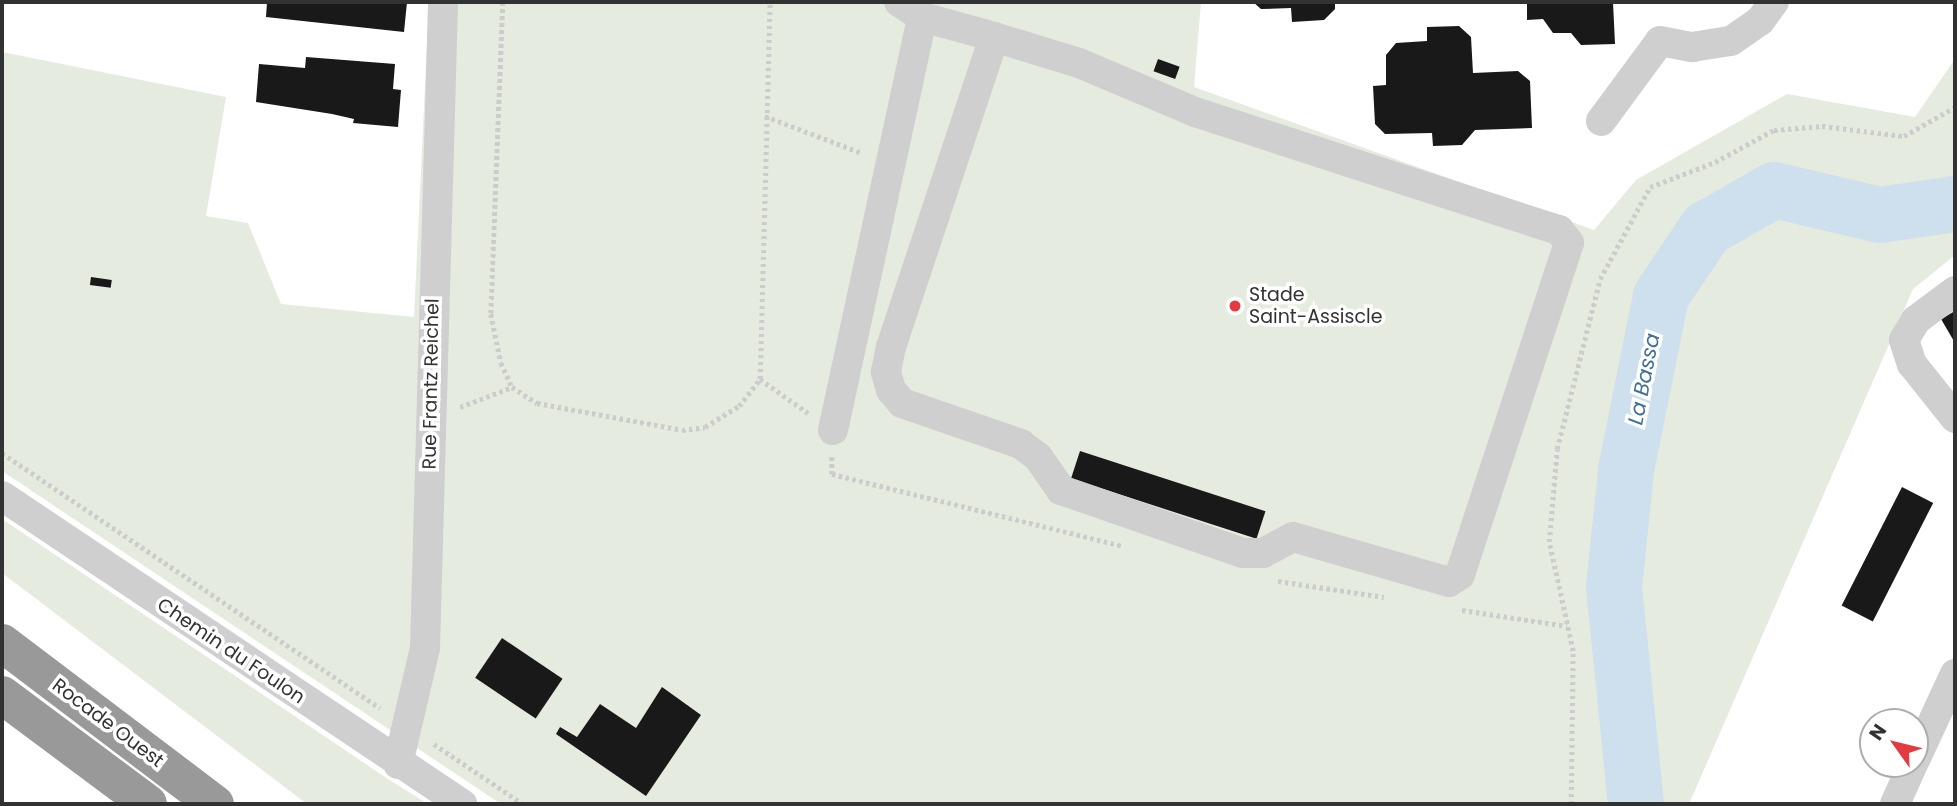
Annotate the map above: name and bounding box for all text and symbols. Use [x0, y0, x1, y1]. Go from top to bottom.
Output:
place label: Stade Saint-Assiscle [1249, 284, 1382, 328]
street label: Rue Frantz Reichel [418, 298, 444, 470]
marker: Stade Saint-Assiscle [1227, 298, 1243, 314]
water label: La Bassa [1623, 331, 1665, 427]
street label: Chemin du Foulon [153, 593, 309, 709]
street label: Rocade Ouest [48, 674, 168, 772]
north arrow [1859, 708, 1929, 778]
text: N [1863, 719, 1893, 746]

